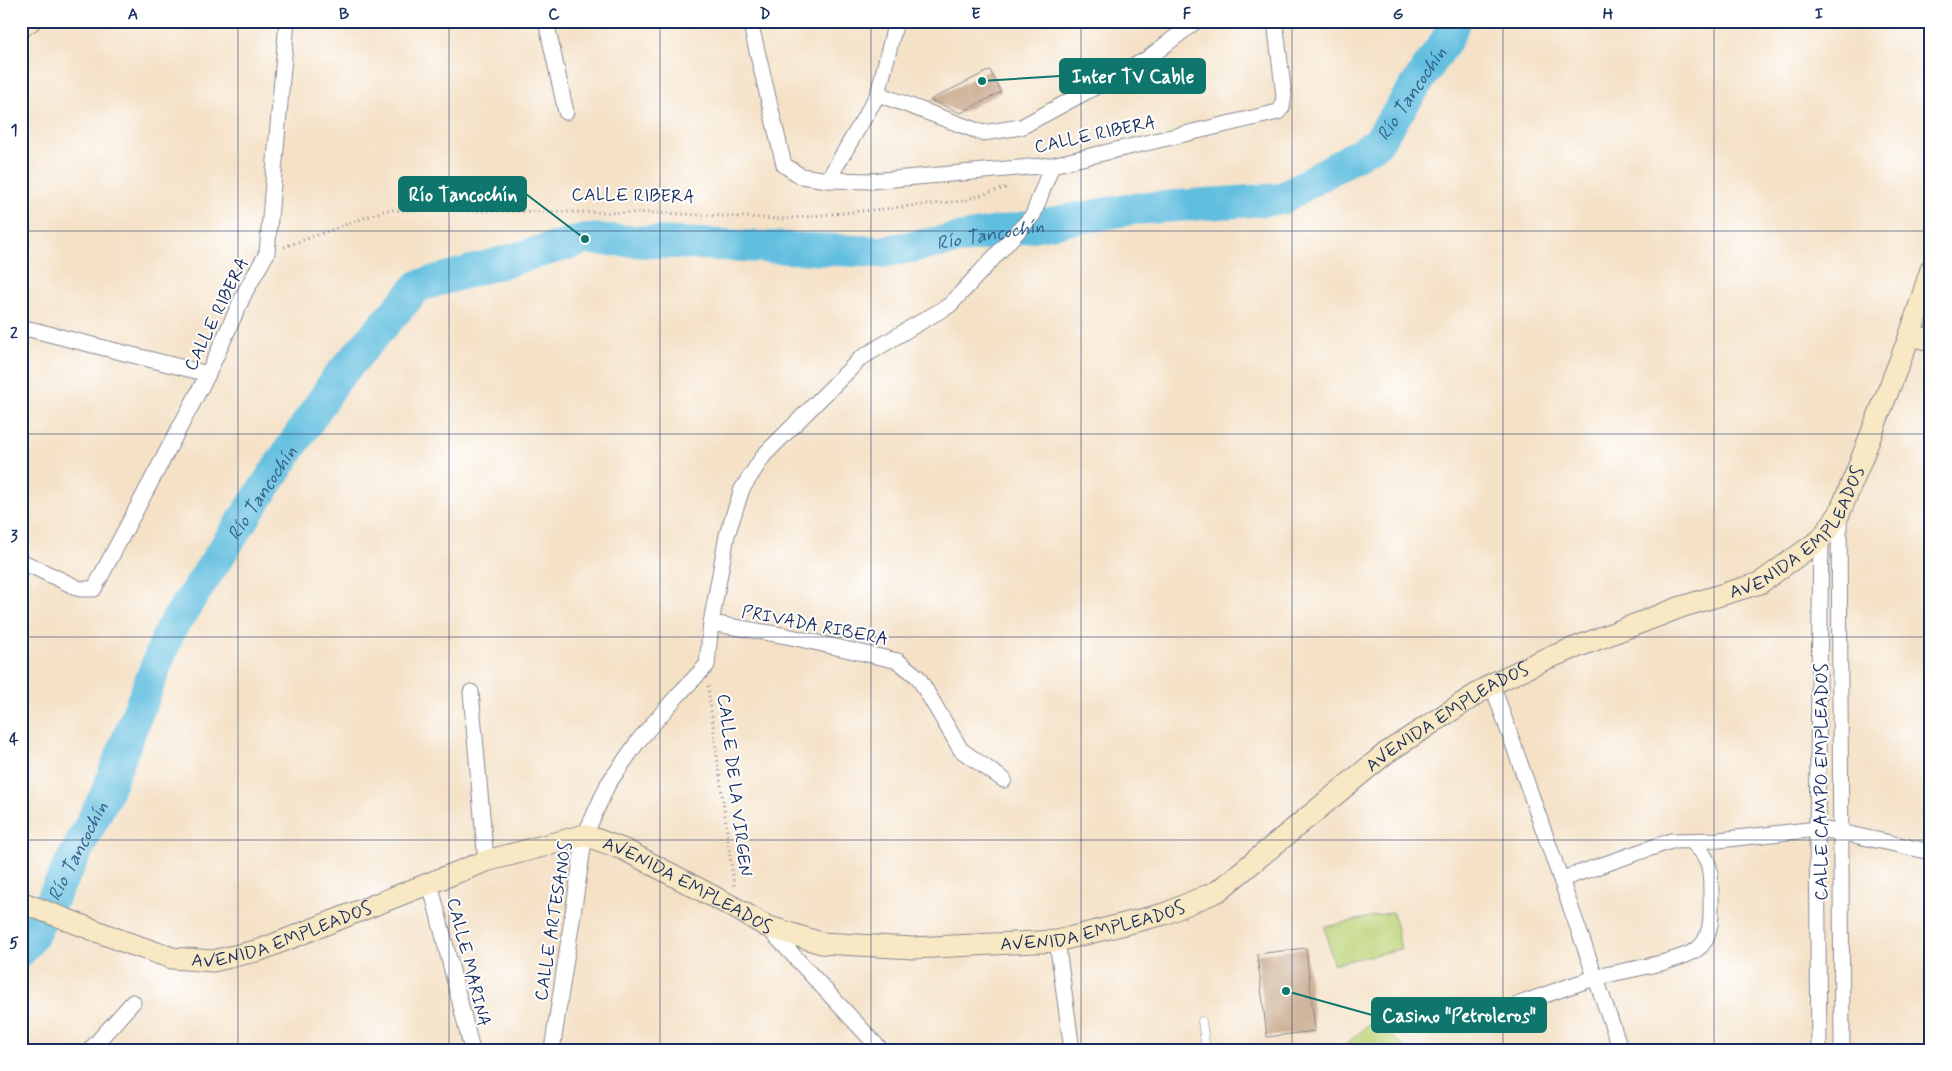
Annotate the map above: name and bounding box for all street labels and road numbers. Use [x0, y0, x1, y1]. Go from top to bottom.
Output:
street label: CALLE RIBERA [1032, 110, 1158, 160]
street label: CALLE RIBERA [571, 183, 695, 209]
street label: CALLE RIBERA [179, 254, 255, 375]
street label: AVENIDA EMPLEADOS [1727, 463, 1871, 605]
street label: PRIVADA RIBERA [739, 600, 890, 652]
street label: AVENIDA EMPLEADOS [1361, 657, 1533, 778]
street label: CALLE CAMPO EMPLEADOS [1810, 663, 1834, 901]
street label: CALLE DE LA VIRGEN [711, 692, 757, 878]
street label: AVENIDA EMPLEADOS [599, 832, 775, 940]
street label: CALLE ARTESANOS [530, 840, 578, 1002]
street label: CALLE MARINA [440, 895, 496, 1029]
street label: AVENIDA EMPLEADOS [1000, 895, 1189, 957]
street label: AVENIDA EMPLEADOS [191, 896, 375, 974]

